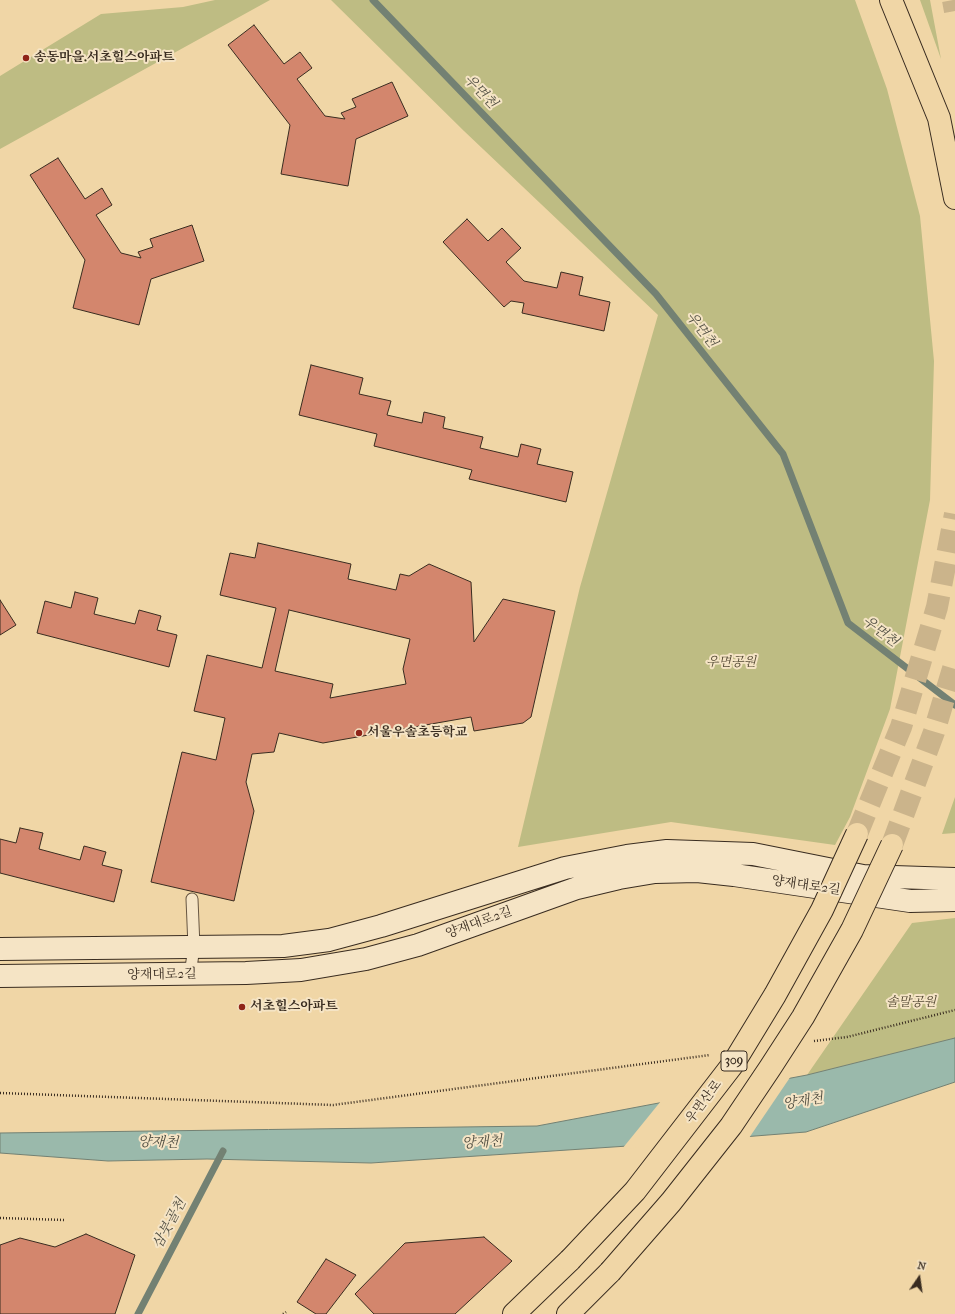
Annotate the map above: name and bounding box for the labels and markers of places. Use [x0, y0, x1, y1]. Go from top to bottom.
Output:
place label: 송동마을.서초힐스아파트 [34, 50, 175, 66]
marker: 송동마을.서초힐스아파트 [21, 53, 31, 63]
place label: 서울우솔초등학교 [367, 725, 467, 741]
marker: 서울우솔초등학교 [354, 728, 364, 738]
place label: 서초힐스아파트 [250, 999, 338, 1015]
marker: 서초힐스아파트 [237, 1002, 247, 1012]

